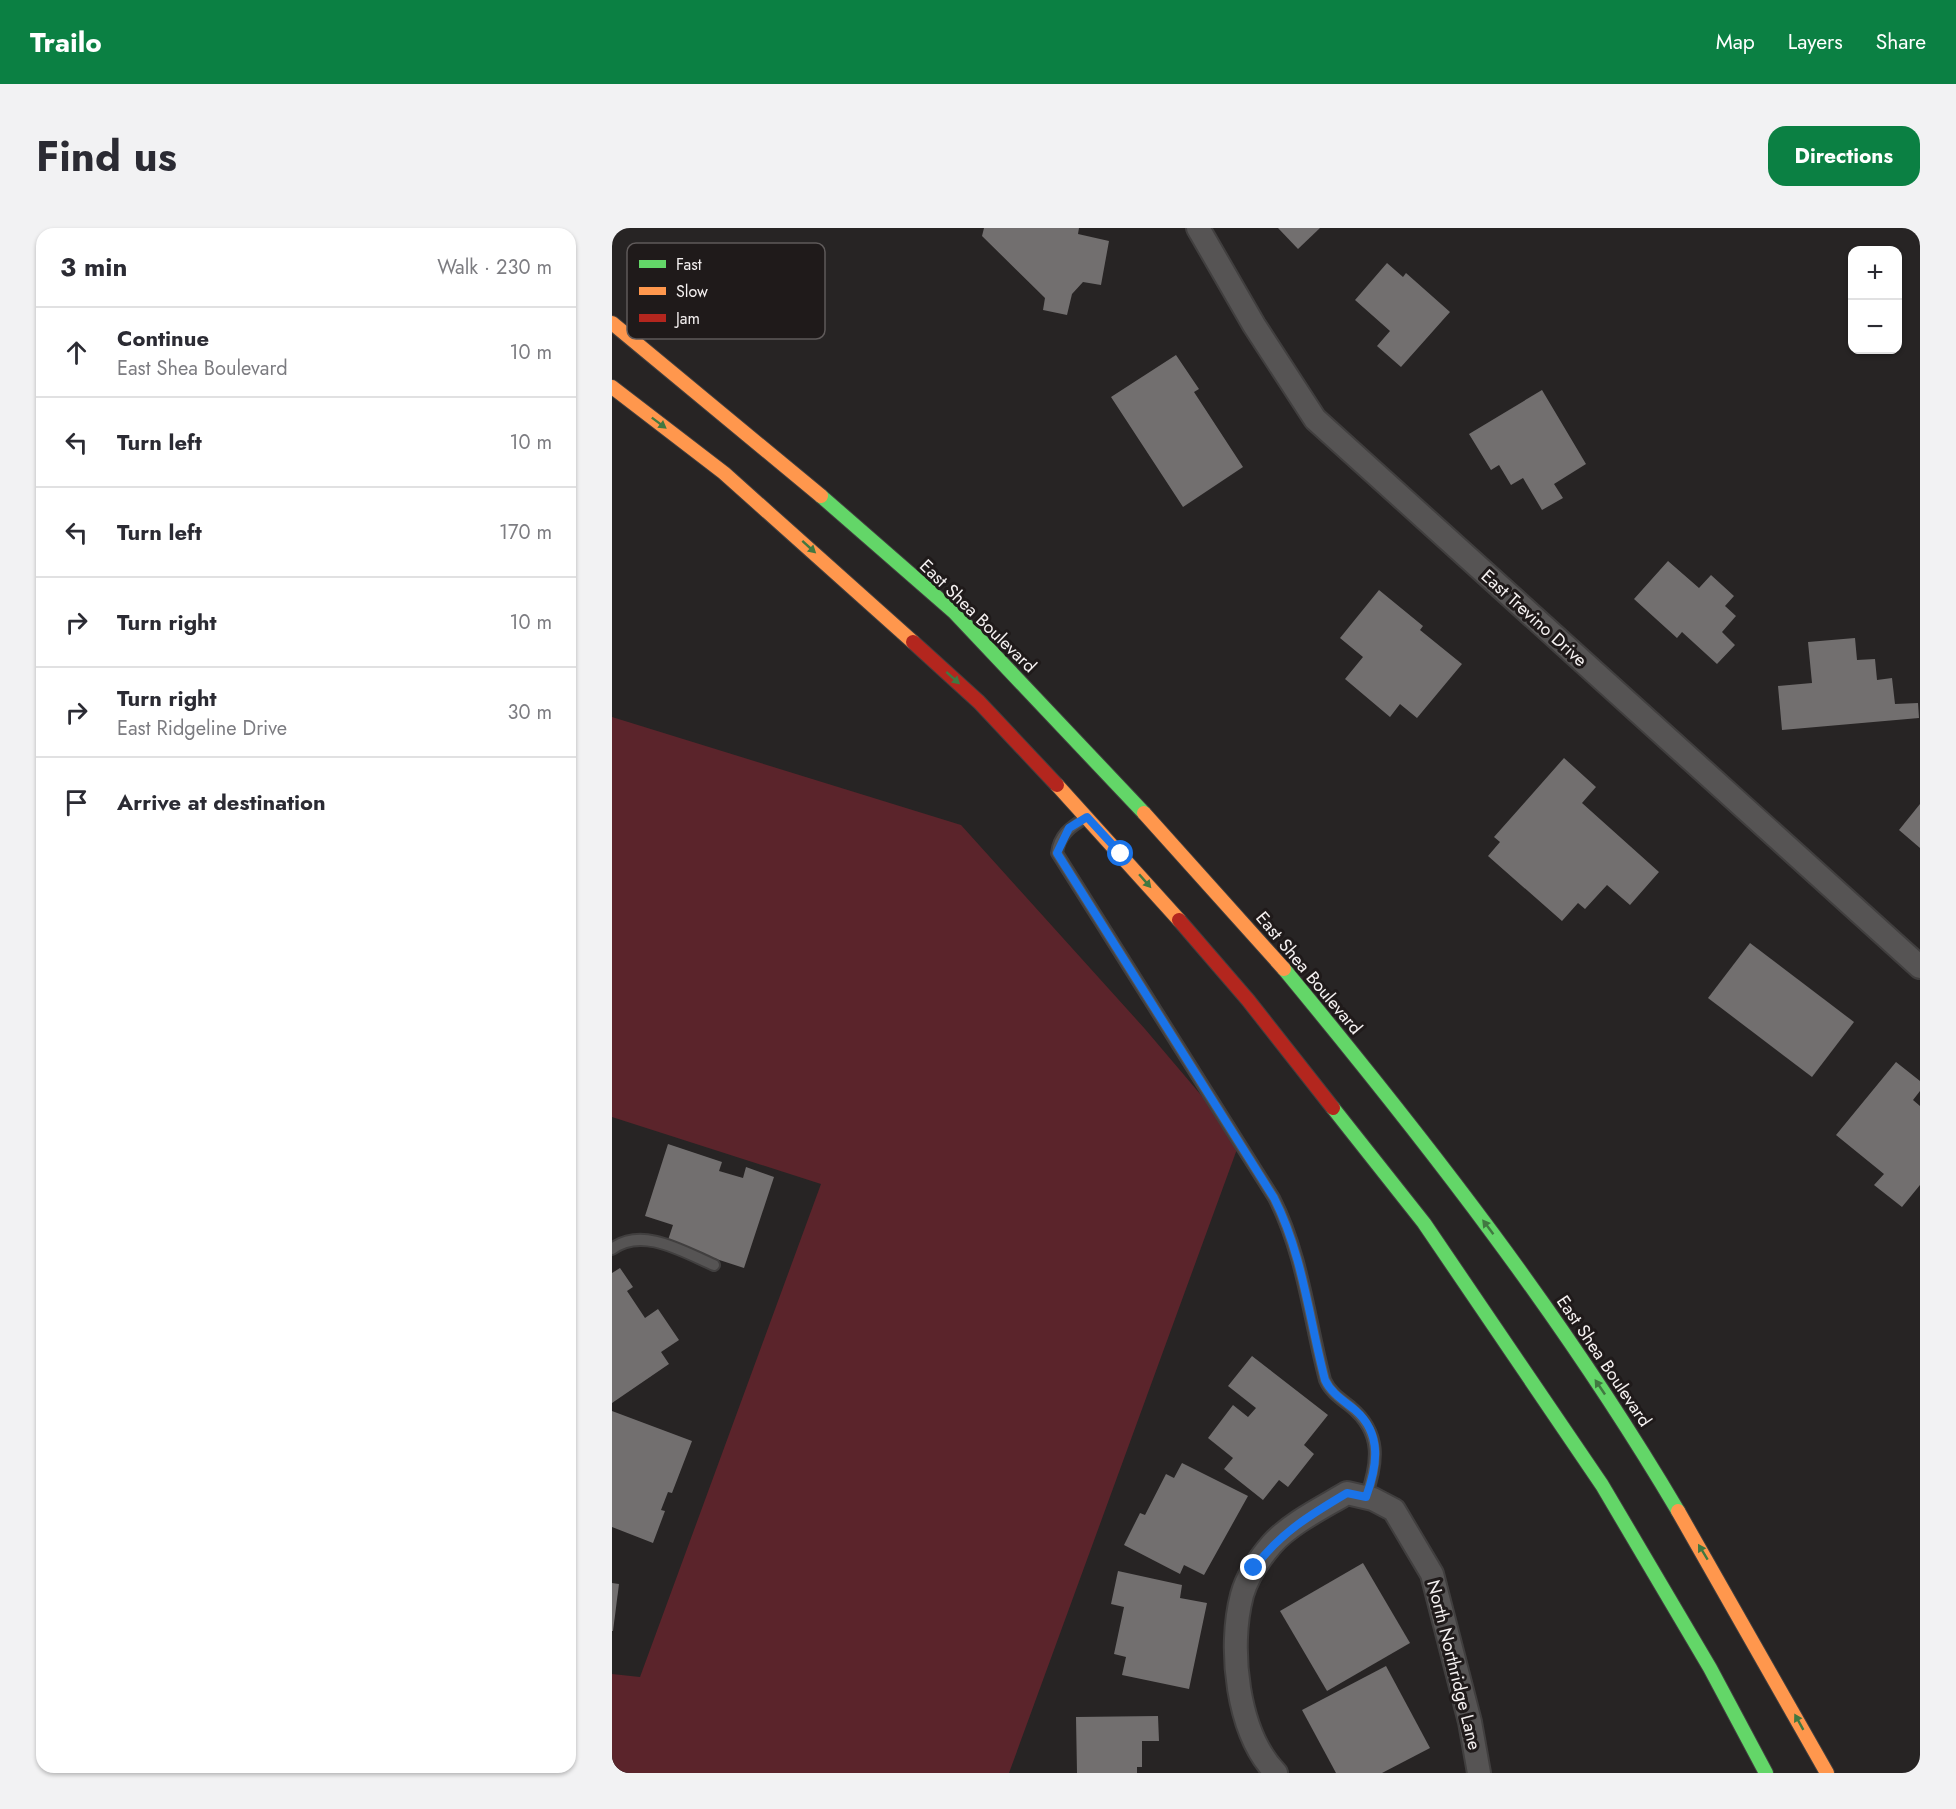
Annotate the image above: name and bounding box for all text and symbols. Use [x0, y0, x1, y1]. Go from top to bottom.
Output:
text: Trailo [30, 22, 102, 63]
text: Map [1716, 27, 1755, 57]
text: Layers [1788, 27, 1843, 57]
text: Share [1876, 27, 1926, 57]
text: Find us [36, 126, 177, 187]
button: Directions [1768, 126, 1920, 186]
legend [627, 243, 825, 339]
map controls [1848, 246, 1902, 354]
button: + [1848, 246, 1902, 300]
text: 3 min [60, 248, 127, 286]
text: Walk · 230 m [437, 253, 552, 282]
text: Fast [676, 253, 702, 276]
text: Slow [676, 280, 708, 303]
button: − [1848, 300, 1902, 354]
text: Jam [674, 307, 700, 330]
text: Continue [117, 322, 209, 354]
icon: ahead [60, 336, 93, 369]
text: 10 m [509, 338, 552, 367]
text: East Shea Boulevard [117, 354, 288, 383]
one-way arrow [651, 416, 666, 428]
icon: left [60, 426, 93, 459]
text: Turn left [117, 426, 202, 458]
text: 10 m [509, 428, 552, 457]
icon: left [60, 516, 93, 549]
text: Turn left [117, 516, 202, 548]
text: 170 m [499, 518, 552, 547]
one-way arrow [801, 540, 816, 553]
street label: East Shea Boulevard [914, 553, 1042, 679]
street label: East Trevino Drive [1475, 563, 1593, 673]
icon: right [60, 606, 93, 639]
text: Turn right [117, 606, 217, 638]
text: 10 m [509, 608, 552, 637]
one-way arrow [945, 671, 960, 684]
text: Turn right [117, 682, 217, 714]
icon: right [60, 696, 93, 729]
text: 30 m [507, 698, 552, 727]
text: East Ridgeline Drive [117, 714, 287, 743]
icon: arrive [60, 786, 93, 819]
text: Arrive at destination [117, 786, 326, 818]
route start [1107, 840, 1133, 866]
one-way arrow [1138, 873, 1151, 888]
street label: East Shea Boulevard [1250, 906, 1368, 1040]
one-way arrow [1483, 1219, 1495, 1234]
street label: East Shea Boulevard [1550, 1290, 1658, 1432]
one-way arrow [1594, 1379, 1606, 1395]
one-way arrow [1697, 1544, 1708, 1560]
route end [1240, 1554, 1266, 1580]
street label: North Northridge Lane [1420, 1577, 1488, 1753]
one-way arrow [1794, 1713, 1804, 1730]

